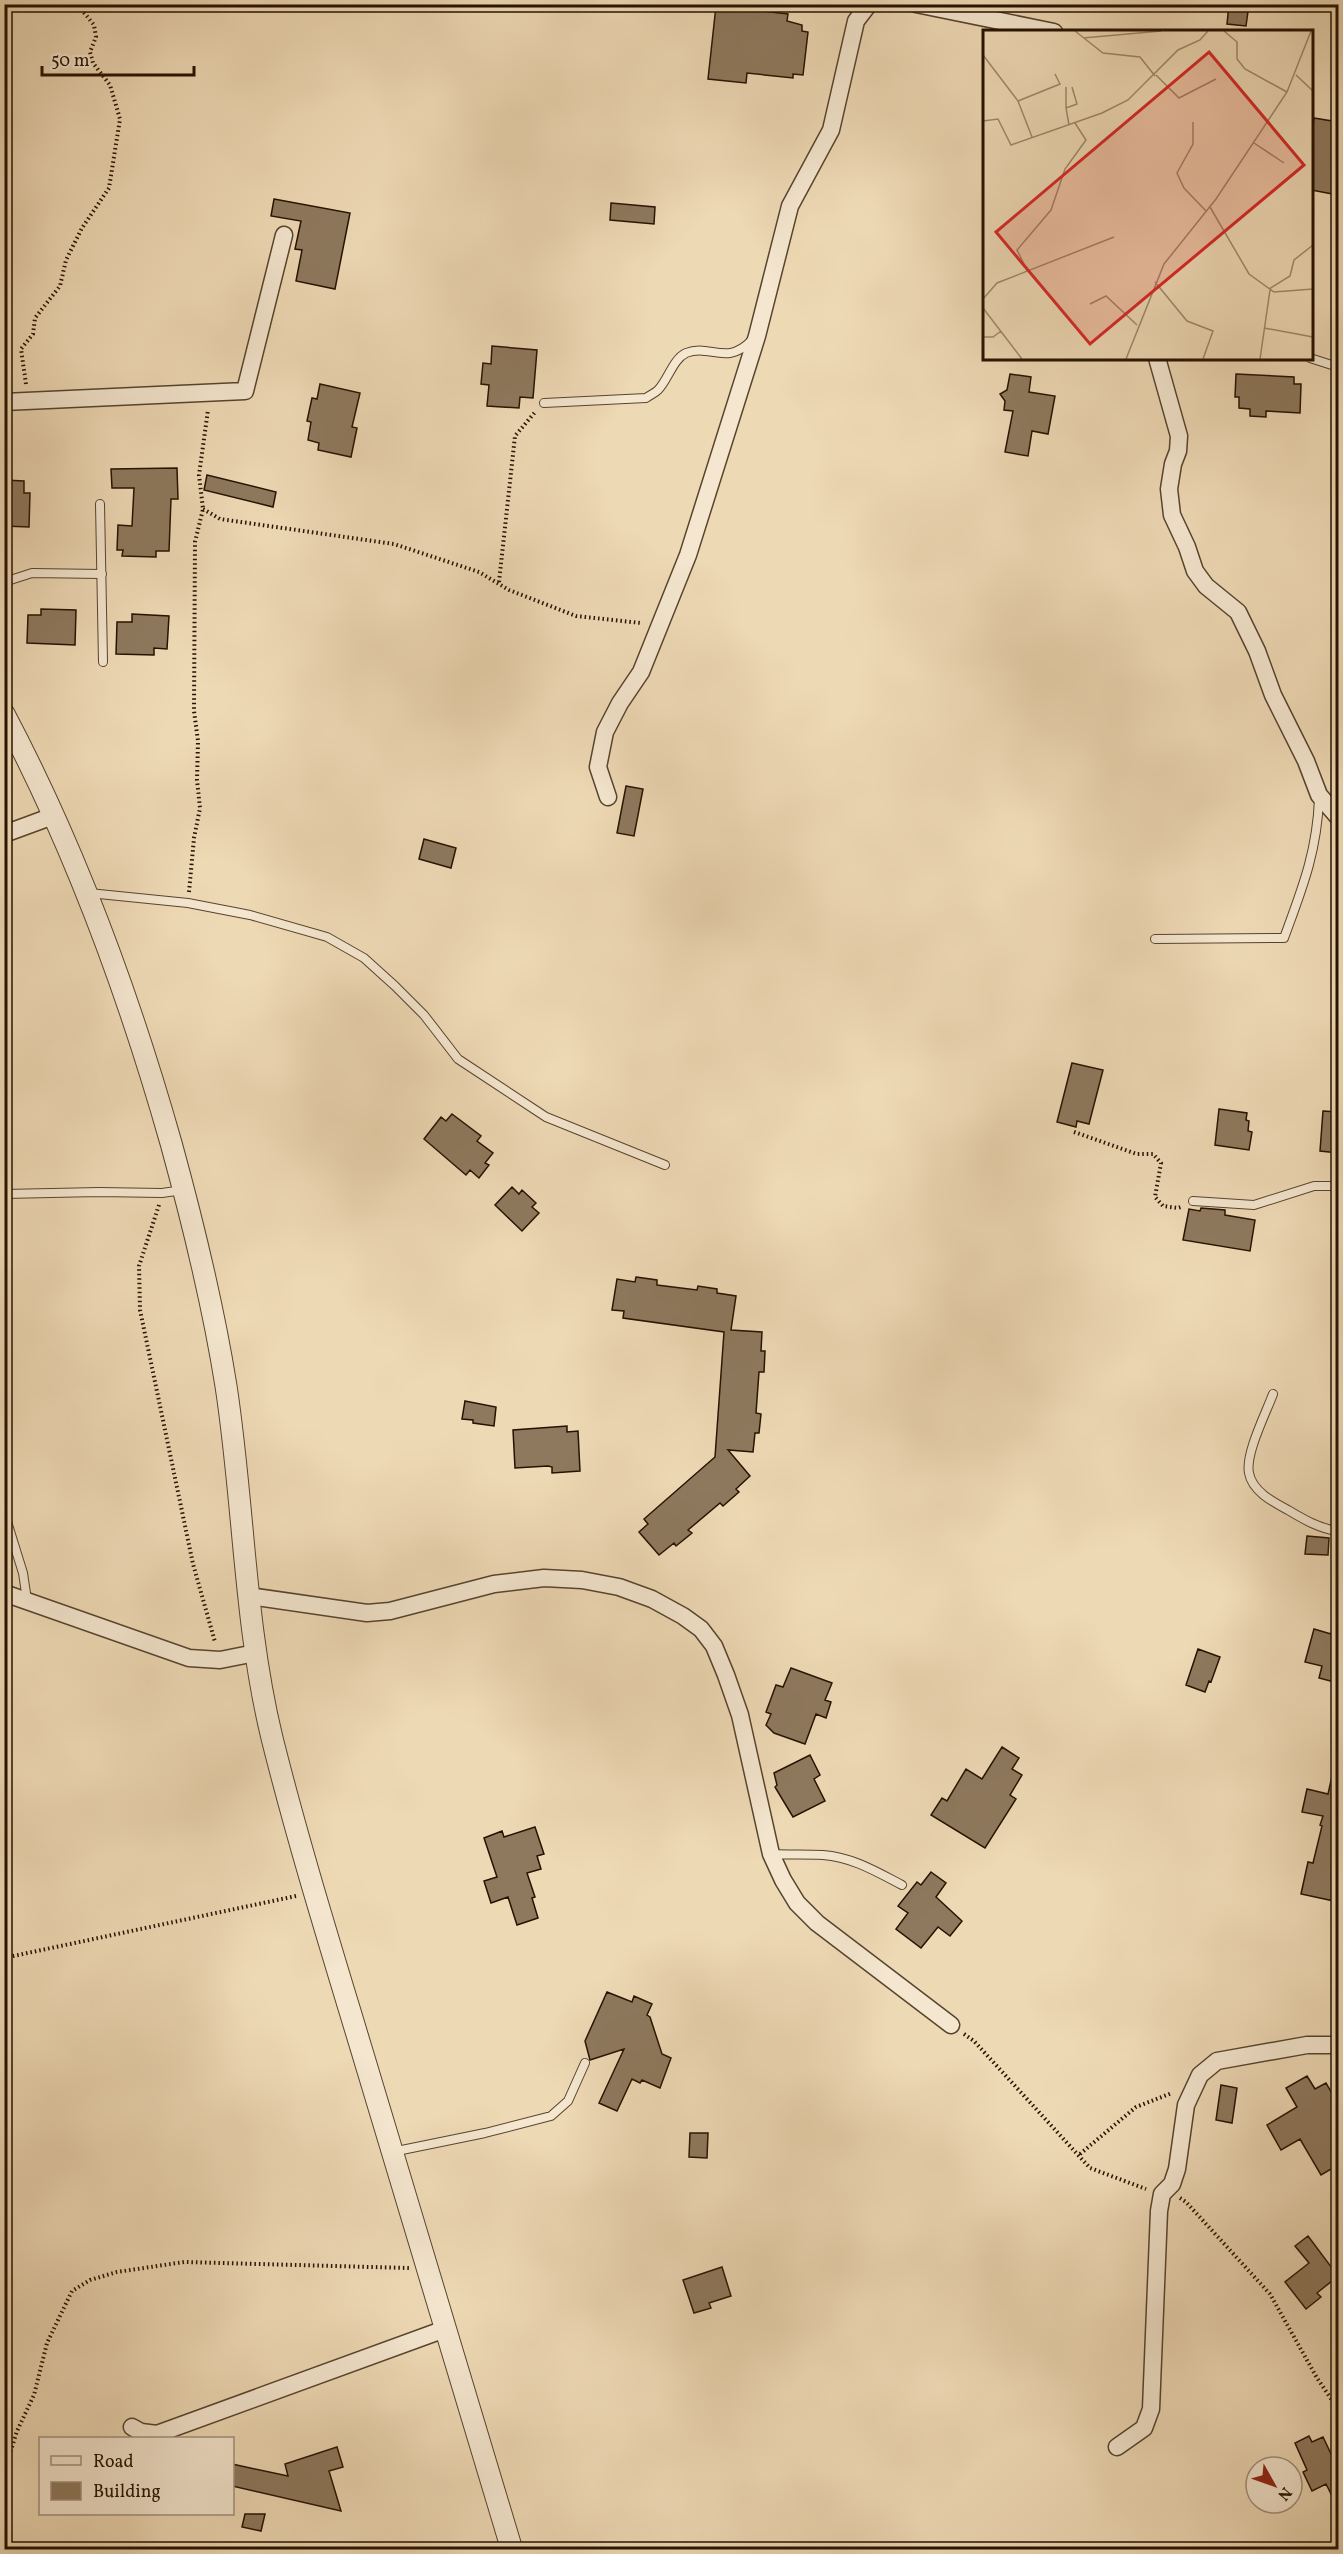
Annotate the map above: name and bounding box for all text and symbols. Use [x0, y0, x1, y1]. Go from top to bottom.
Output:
inset map [983, 30, 1313, 360]
scale bar [42, 39, 194, 77]
text: 50 m [51, 49, 90, 74]
legend [39, 2437, 234, 2515]
text: Road [93, 2450, 134, 2475]
north arrow [1244, 2455, 1304, 2515]
text: Building [93, 2480, 161, 2505]
text: N [1272, 2482, 1296, 2505]

